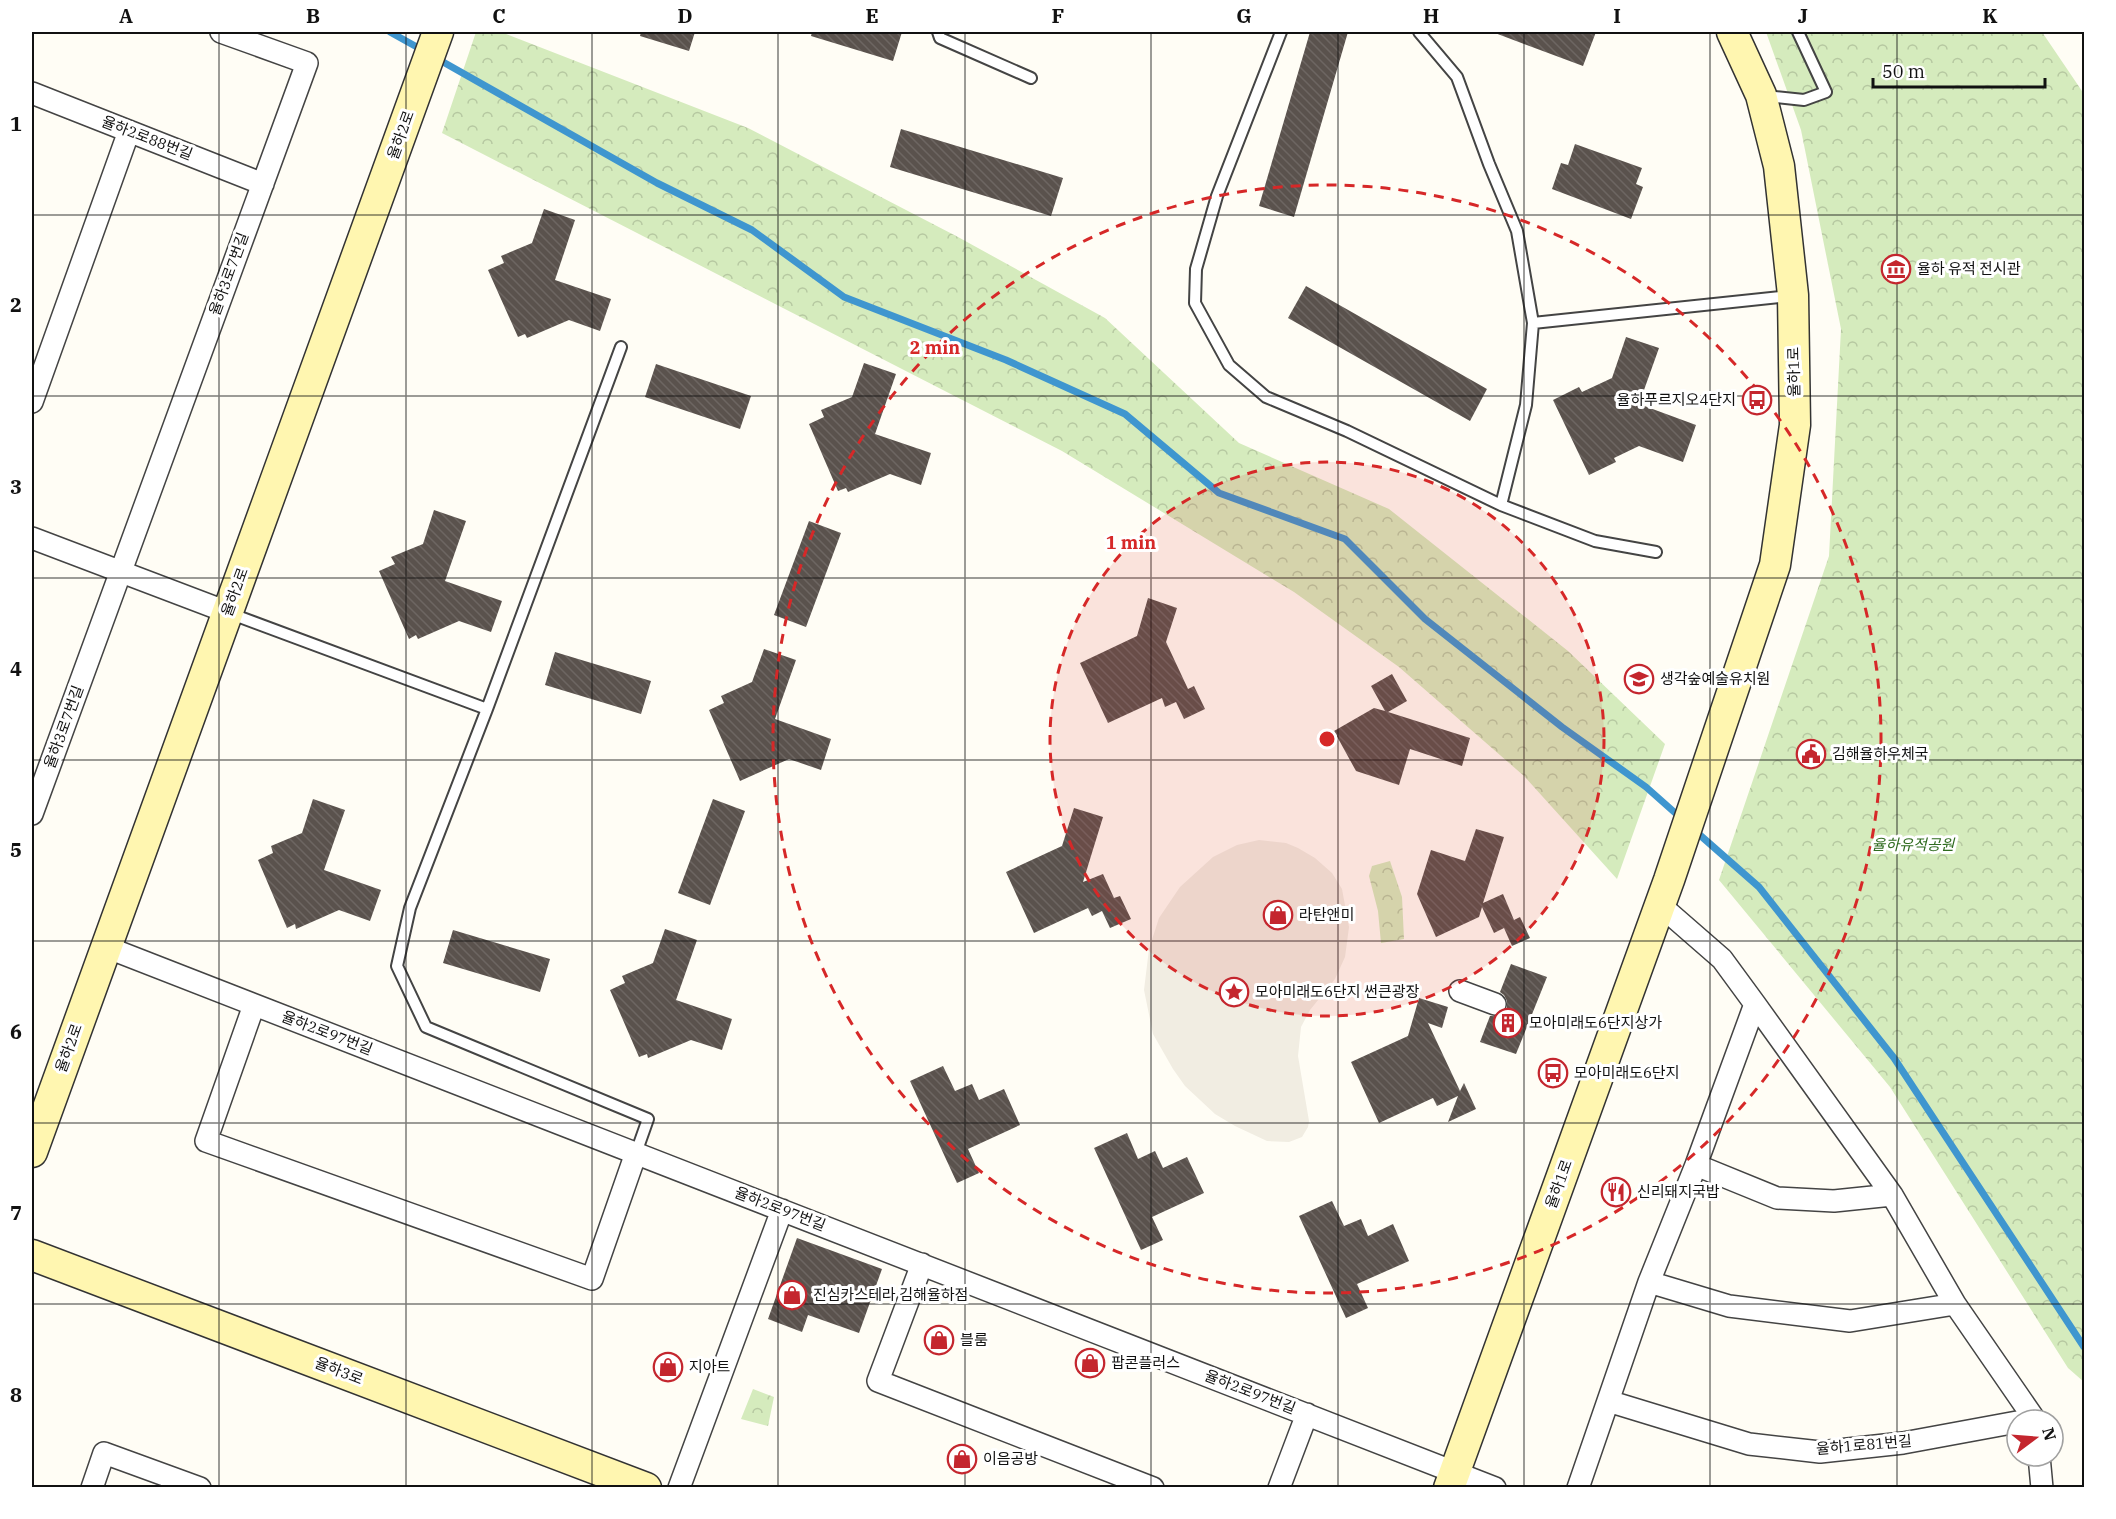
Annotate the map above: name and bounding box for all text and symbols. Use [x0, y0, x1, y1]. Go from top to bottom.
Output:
text: A [119, 2, 133, 29]
text: B [306, 2, 320, 29]
text: C [492, 2, 506, 29]
text: D [677, 2, 693, 29]
text: E [865, 2, 879, 29]
text: F [1052, 2, 1064, 29]
text: G [1236, 2, 1252, 29]
text: H [1423, 2, 1439, 29]
text: I [1613, 2, 1621, 29]
text: J [1798, 2, 1808, 29]
text: K [1982, 2, 1998, 29]
scale bar [1873, 51, 2046, 89]
text: 50 m [1882, 60, 1925, 83]
street label: 율하2로 [383, 108, 418, 162]
text: 1 [10, 110, 22, 137]
street label: 율하2로88번길 [99, 111, 195, 164]
street label: 율하3로7번길 [205, 230, 252, 318]
museum icon: 율하 유적 전시관 [1880, 253, 1912, 285]
place label: 율하 유적 전시관 [1917, 259, 2021, 278]
text: 2 [10, 291, 22, 318]
text: 2 min [910, 336, 960, 359]
street label: 율하1로 [1784, 347, 1803, 397]
bus stop icon: 율하푸르지오4단지 [1741, 384, 1773, 416]
place label: 율하푸르지오4단지 [1617, 390, 1736, 409]
text: 3 [10, 473, 22, 500]
text: 1 min [1106, 531, 1156, 554]
street label: 율하2로 [217, 565, 252, 619]
text: 4 [10, 655, 22, 682]
school or university icon: 생각숲예술유치원 [1623, 663, 1655, 695]
place label: 생각숲예술유치원 [1660, 669, 1770, 688]
street label: 율하3로7번길 [40, 683, 87, 771]
centre of rings [1317, 729, 1337, 749]
public building icon: 김해율하우체국 [1795, 738, 1827, 770]
place label: 김해율하우체국 [1832, 744, 1929, 763]
park label: 율하유적공원 [1872, 835, 1956, 854]
text: 5 [10, 836, 22, 863]
shop icon: 라탄앤미 [1262, 899, 1294, 931]
place label: 라탄앤미 [1299, 905, 1354, 924]
place icon: 모아미래도6단지 썬큰광장 [1218, 976, 1250, 1008]
place label: 모아미래도6단지 썬큰광장 [1255, 982, 1419, 1001]
street label: 율하2로97번길 [279, 1006, 375, 1059]
building icon: 모아미래도6단지상가 [1492, 1007, 1524, 1039]
place label: 모아미래도6단지상가 [1529, 1013, 1662, 1032]
text: 6 [10, 1018, 22, 1045]
street label: 율하2로 [51, 1021, 86, 1075]
bus stop icon: 모아미래도6단지 [1537, 1057, 1569, 1089]
place label: 모아미래도6단지 [1574, 1063, 1680, 1082]
street label: 율하1로 [1541, 1157, 1576, 1211]
restaurant icon: 신리돼지국밥 [1600, 1176, 1632, 1208]
street label: 율하2로97번길 [732, 1182, 828, 1235]
place label: 신리돼지국밥 [1637, 1182, 1720, 1201]
text: 7 [10, 1199, 22, 1226]
shop icon: 진심카스테라 김해율하점 [776, 1279, 808, 1311]
place label: 진심카스테라 김해율하점 [813, 1285, 968, 1304]
shop icon: 블룸 [923, 1324, 955, 1356]
place label: 블룸 [960, 1330, 988, 1349]
shop icon: 팝콘플러스 [1074, 1347, 1106, 1379]
shop icon: 지아트 [652, 1351, 684, 1383]
street label: 율하3로 [312, 1353, 366, 1388]
place label: 팝콘플러스 [1111, 1353, 1180, 1372]
place label: 지아트 [689, 1357, 731, 1376]
street label: 율하2로97번길 [1202, 1365, 1298, 1418]
text: 8 [10, 1381, 22, 1408]
north arrow [2005, 1408, 2065, 1468]
text: N [2038, 1425, 2061, 1443]
street label: 율하1로81번길 [1815, 1431, 1913, 1458]
shop icon: 이음공방 [946, 1443, 978, 1475]
place label: 이음공방 [983, 1449, 1038, 1468]

